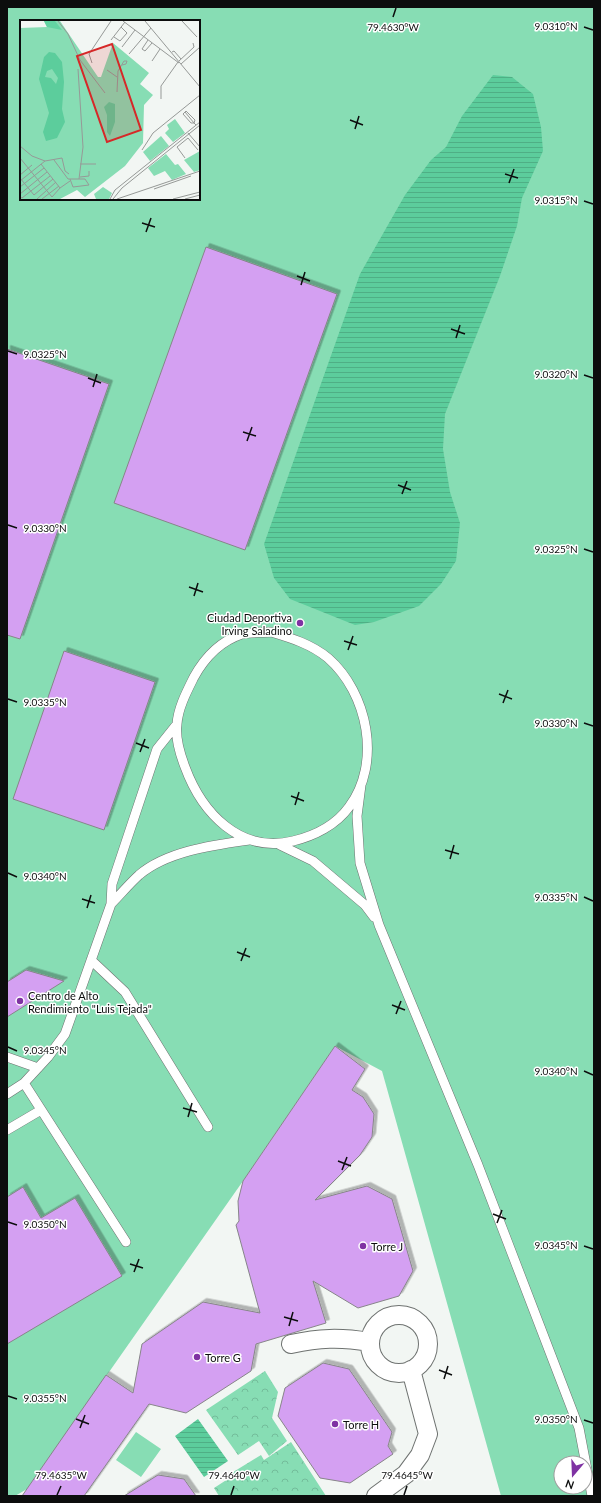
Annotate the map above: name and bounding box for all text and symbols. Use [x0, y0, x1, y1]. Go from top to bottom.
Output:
inset map [20, 20, 200, 200]
text: 9.0310°N [534, 20, 578, 32]
text: 79.4630°W [367, 21, 419, 33]
text: 9.0315°N [534, 194, 578, 206]
text: 9.0325°N [23, 348, 67, 360]
text: 9.0320°N [534, 368, 578, 380]
text: 9.0330°N [23, 522, 67, 534]
text: 9.0325°N [534, 543, 578, 555]
place label: Ciudad Deportiva Irving Saladino [207, 611, 292, 637]
marker: Ciudad Deportiva Irving Saladino [295, 618, 305, 628]
text: 9.0335°N [23, 696, 67, 708]
text: 9.0330°N [534, 717, 578, 729]
text: 9.0340°N [23, 870, 67, 882]
text: 9.0335°N [534, 891, 578, 903]
place label: Centro de Alto Rendimiento "Luis Tejada" [28, 989, 152, 1015]
marker: Centro de Alto Rendimiento "Luis Tejada" [15, 996, 25, 1006]
text: 9.0345°N [23, 1044, 67, 1056]
text: 9.0340°N [534, 1065, 578, 1077]
text: 9.0350°N [23, 1218, 67, 1230]
text: 9.0345°N [534, 1239, 578, 1251]
place label: Torre J [371, 1240, 403, 1253]
marker: Torre J [358, 1241, 368, 1251]
place label: Torre G [205, 1351, 241, 1364]
marker: Torre G [192, 1352, 202, 1362]
text: 9.0355°N [23, 1392, 67, 1404]
text: 9.0350°N [534, 1413, 578, 1425]
place label: Torre H [343, 1418, 379, 1431]
marker: Torre H [330, 1419, 340, 1429]
north arrow [553, 1455, 593, 1495]
text: 79.4635°W [35, 1469, 87, 1481]
text: 79.4640°W [208, 1469, 260, 1481]
text: 79.4645°W [381, 1469, 433, 1481]
text: N [563, 1477, 576, 1492]

